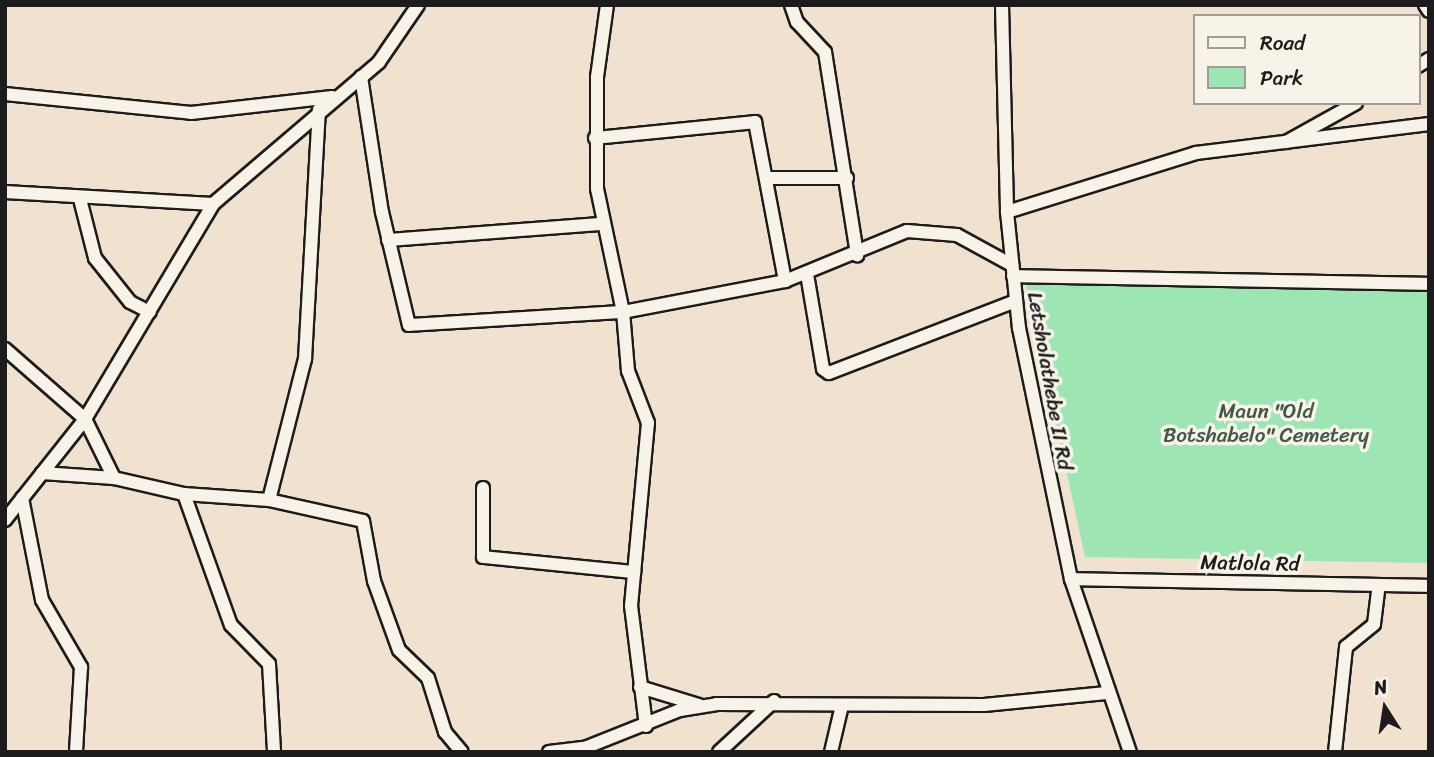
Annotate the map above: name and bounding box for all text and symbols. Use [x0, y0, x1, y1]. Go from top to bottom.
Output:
legend [1192, 14, 1420, 105]
text: Road [1260, 24, 1305, 62]
text: Park [1260, 59, 1303, 97]
street label: Letsholathebe II Rd [1022, 290, 1078, 472]
park label: Maun "Old Botshabelo" Cemetery [1163, 398, 1369, 448]
street label: Matlola Rd [1200, 550, 1300, 576]
text: N [1371, 669, 1390, 704]
north arrow [1350, 673, 1420, 743]

